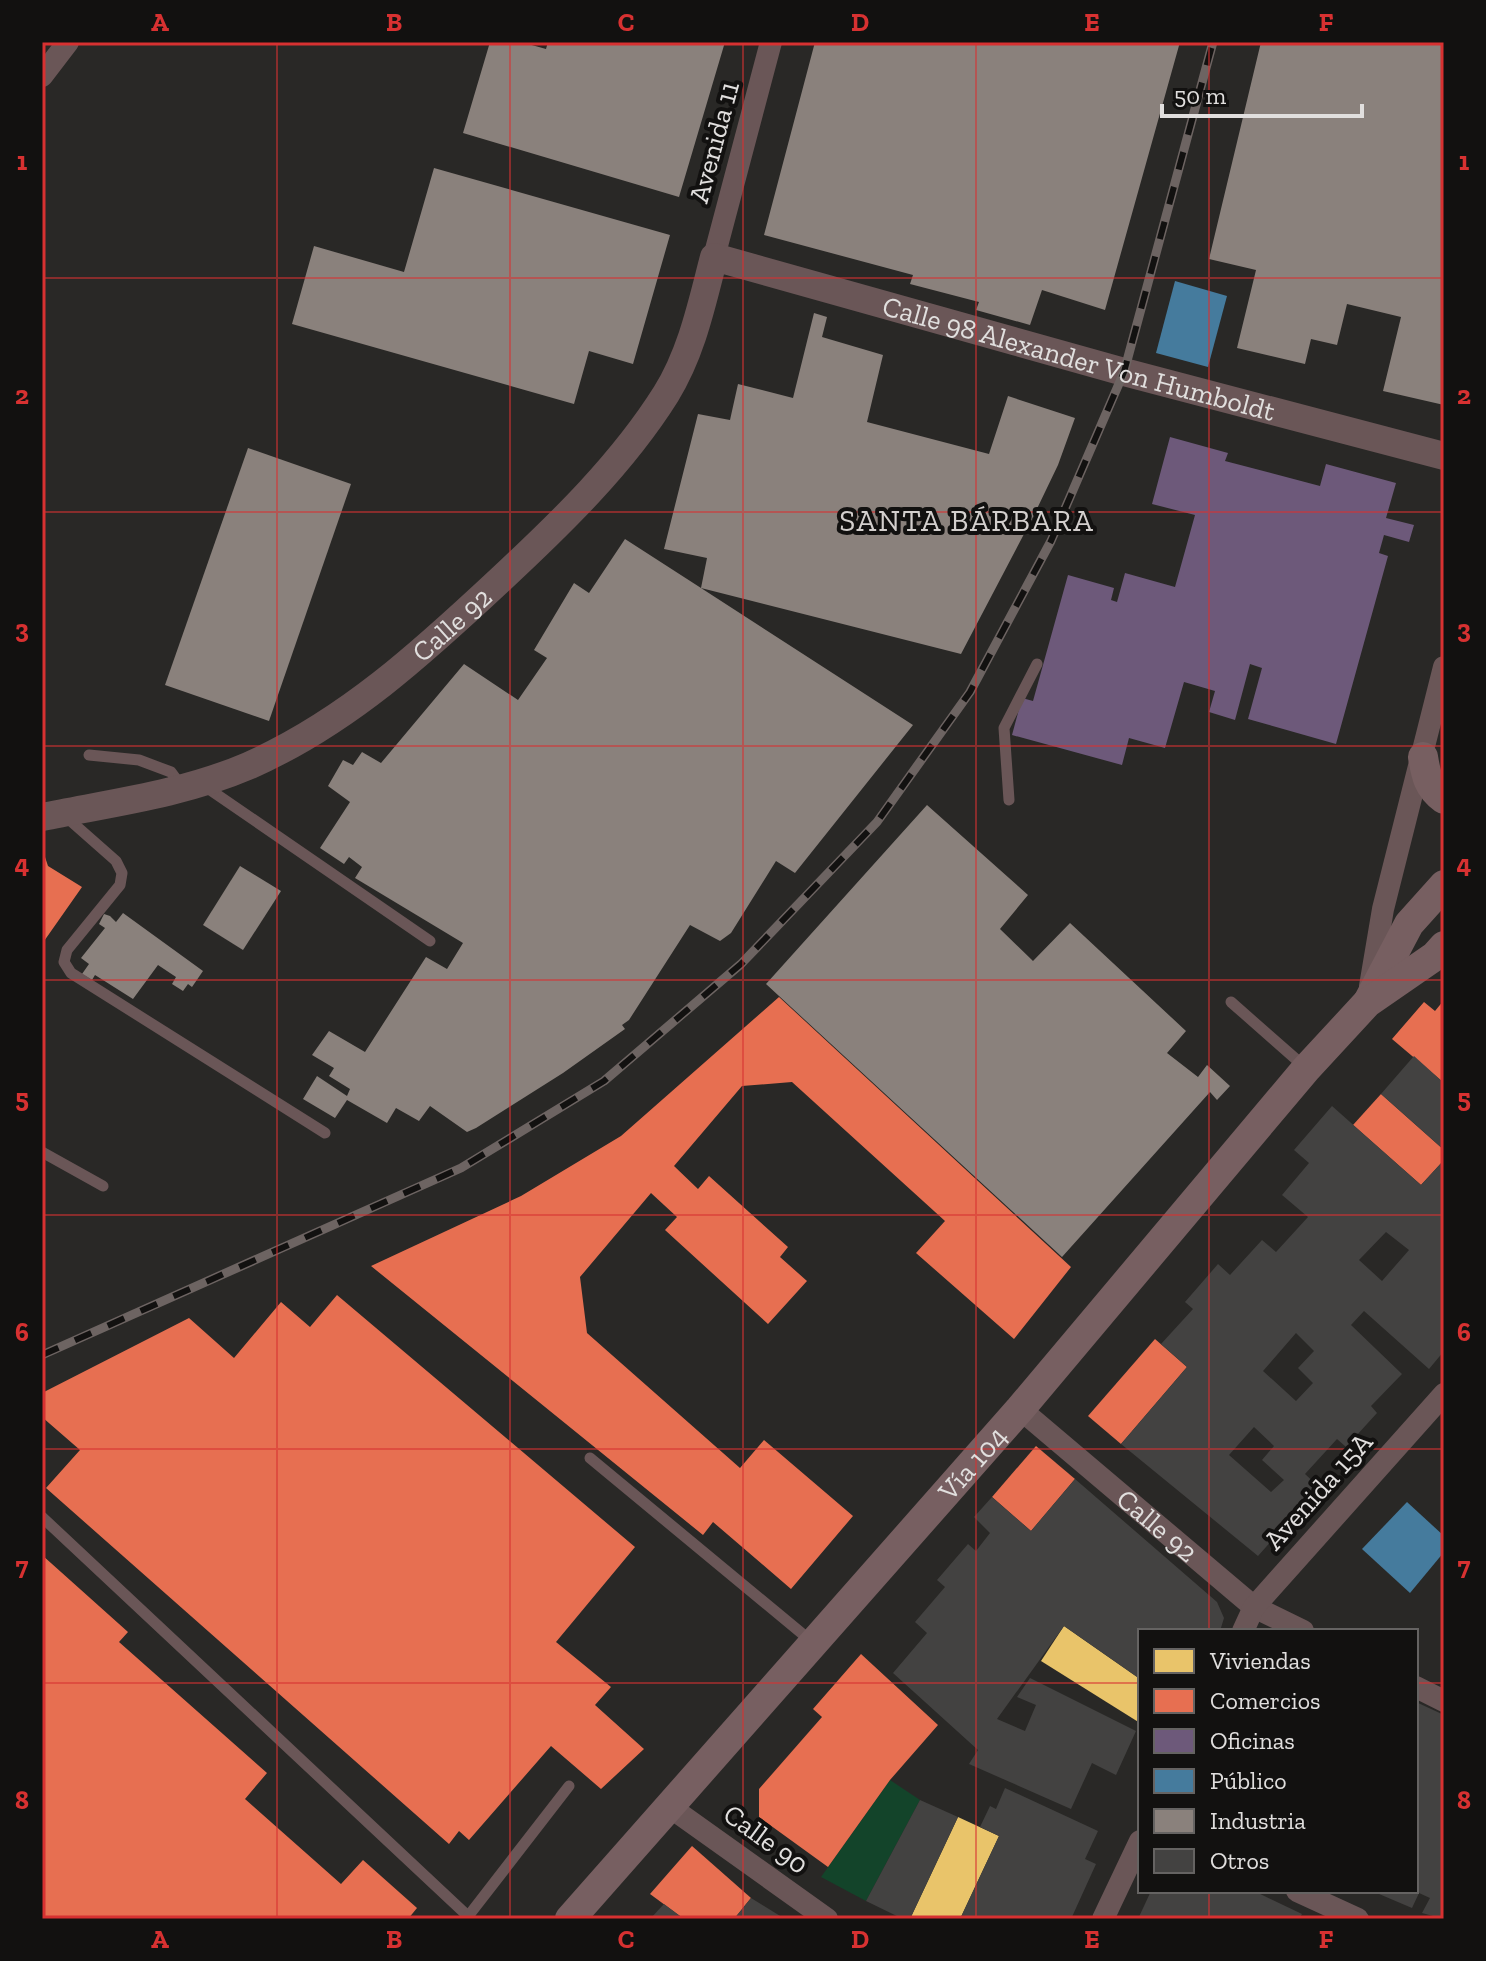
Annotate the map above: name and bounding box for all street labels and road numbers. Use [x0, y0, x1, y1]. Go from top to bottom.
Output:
street label: Avenida 11 [682, 77, 746, 206]
street label: Calle 98 Alexander Von Humboldt [879, 289, 1279, 428]
street label: Calle 92 [405, 580, 498, 668]
street label: Vía 104 [930, 1419, 1014, 1508]
street label: Avenida 15A [1257, 1425, 1380, 1556]
street label: Calle 92 [1110, 1482, 1204, 1569]
street label: Calle 90 [717, 1797, 815, 1881]

